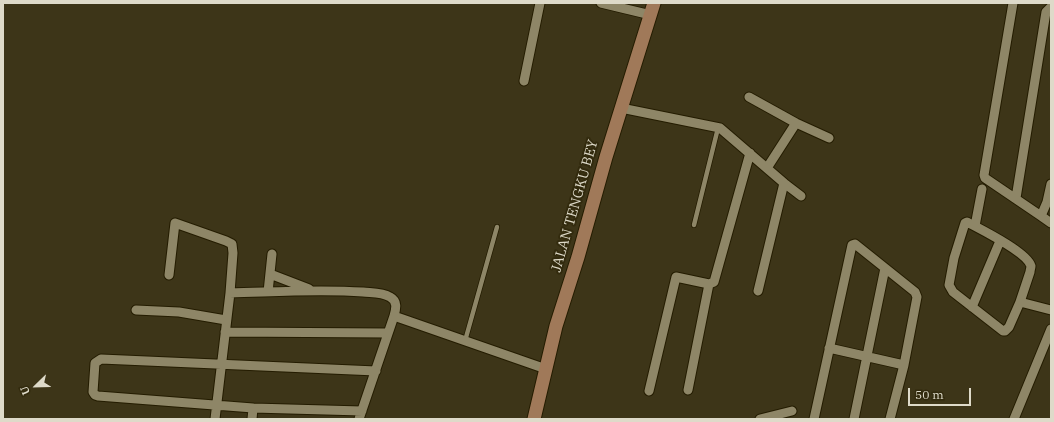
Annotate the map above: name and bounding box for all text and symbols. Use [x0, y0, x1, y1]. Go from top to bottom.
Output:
street label: JALAN TENGKU BEY [548, 138, 602, 274]
north arrow [16, 366, 56, 406]
scale bar [910, 380, 973, 406]
text: U [17, 384, 33, 397]
text: 50 m [915, 387, 944, 402]

